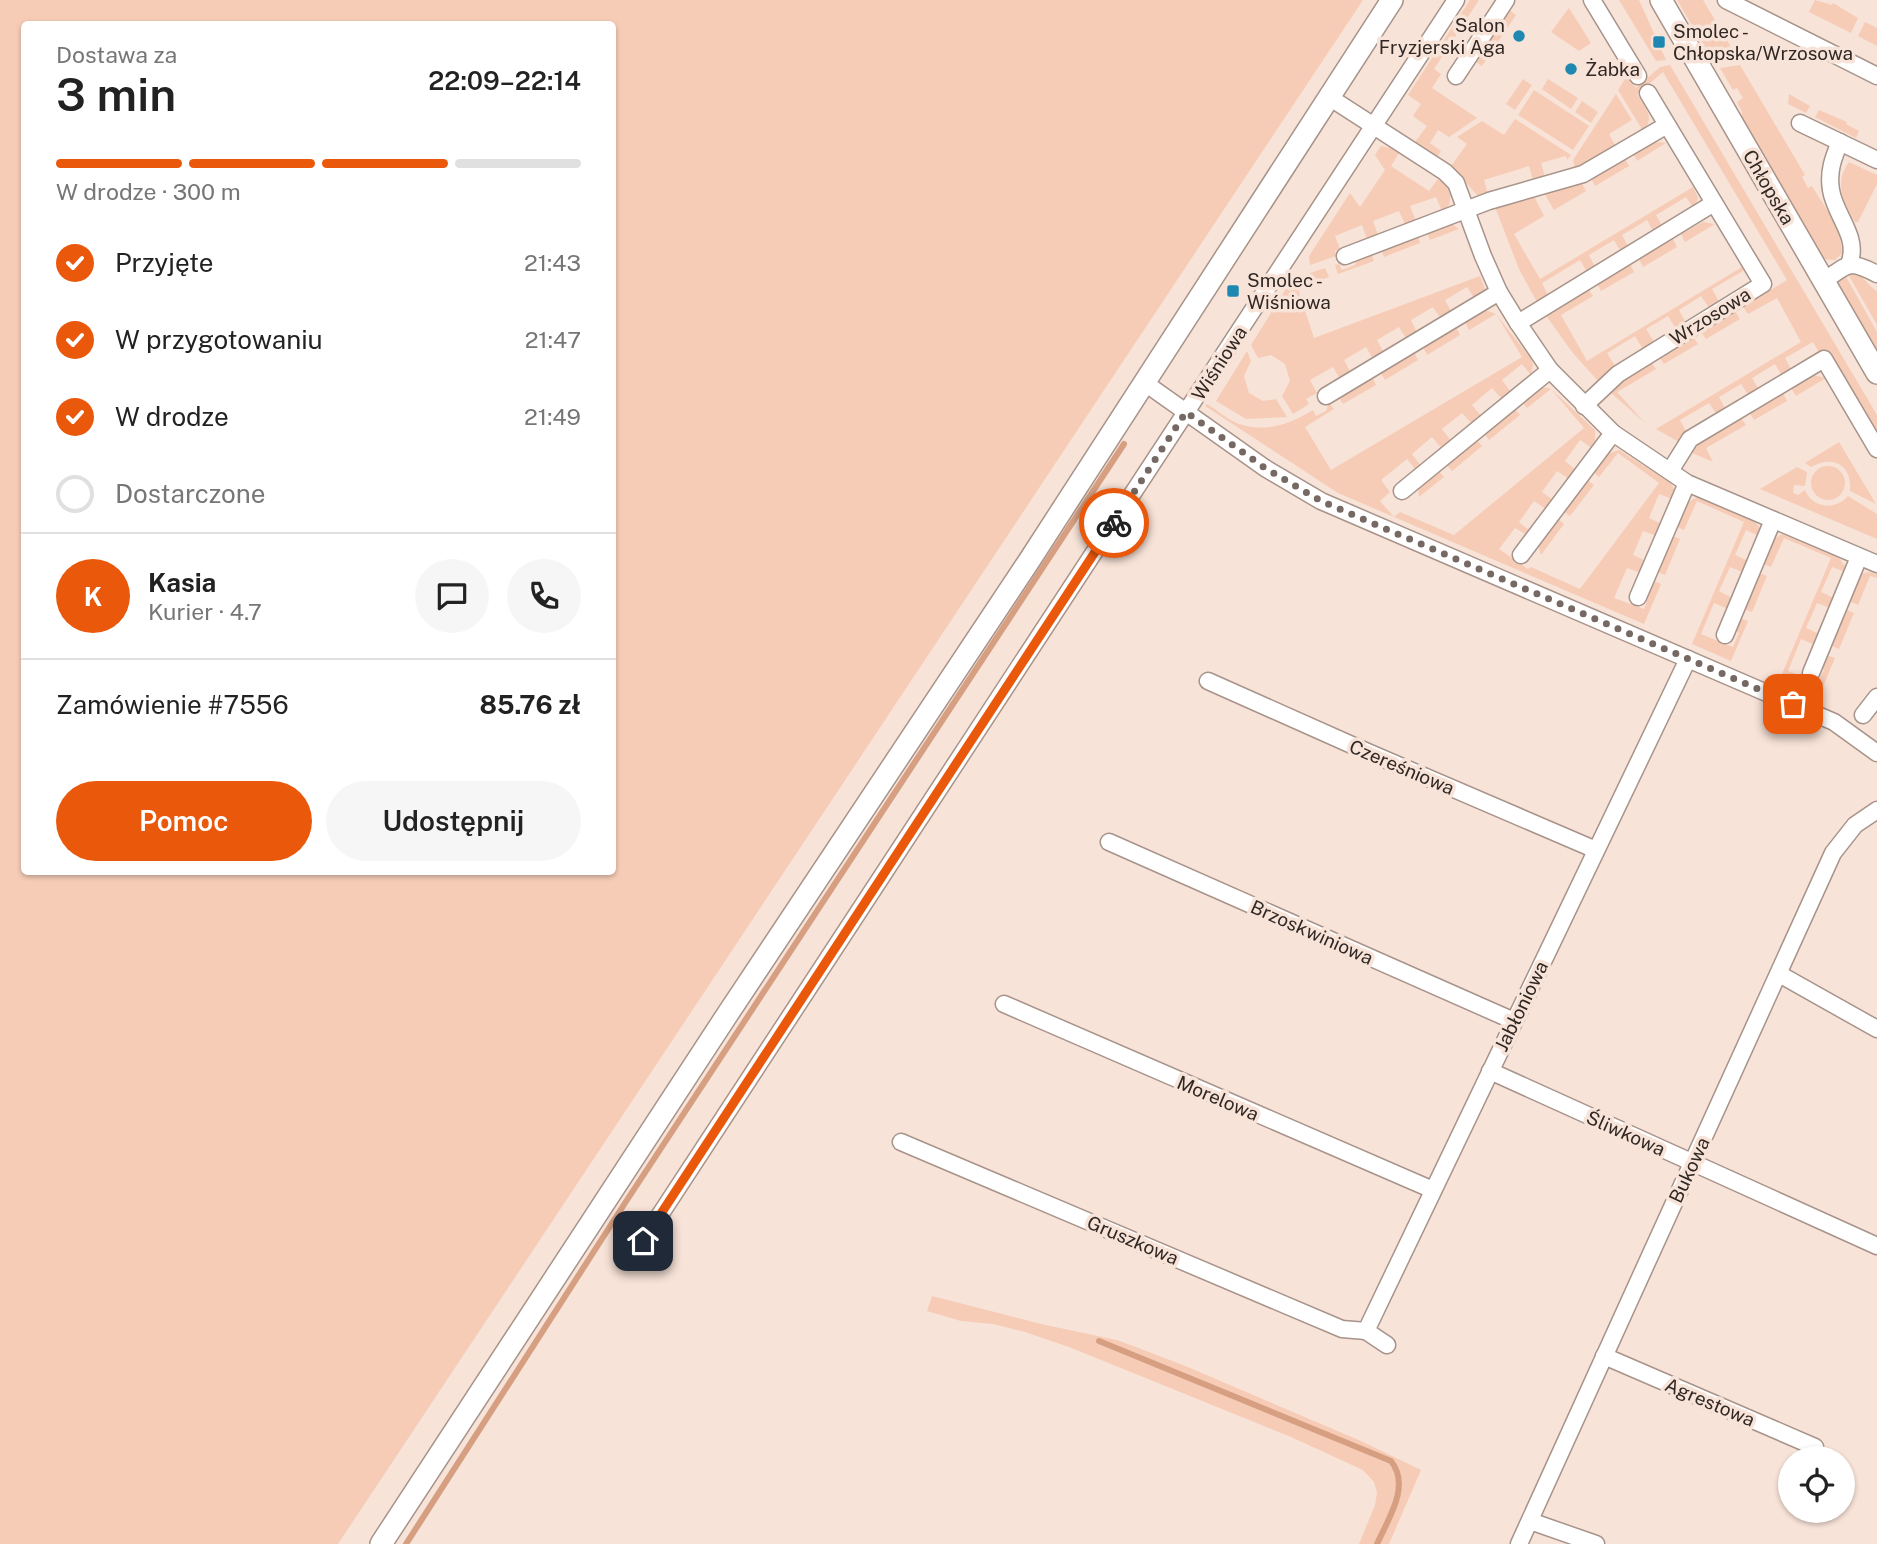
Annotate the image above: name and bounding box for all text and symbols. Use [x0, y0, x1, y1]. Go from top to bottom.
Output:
place label: Salon Fryzjerski Aga [1379, 14, 1505, 58]
place label: Smolec - Chłopska/Wrzosowa [1673, 20, 1853, 64]
marker: Salon Fryzjerski Aga [1511, 28, 1527, 44]
marker: Smolec - Chłopska/Wrzosowa [1651, 34, 1667, 50]
text: Dostawa za [56, 41, 177, 68]
place label: Żabka [1585, 58, 1640, 80]
marker: Żabka [1563, 61, 1579, 77]
text: 22:09–22:14 [428, 65, 581, 96]
text: 3 min [56, 67, 176, 121]
street label: Chłopska [1739, 146, 1799, 228]
text: W drodze · 300 m [56, 178, 241, 205]
icon: check [56, 244, 94, 282]
text: Przyjęte [115, 247, 214, 278]
text: 21:43 [524, 249, 581, 276]
place label: Smolec - Wiśniowa [1247, 269, 1331, 313]
marker: Smolec - Wiśniowa [1225, 283, 1241, 299]
street label: Wrzosowa [1666, 283, 1754, 349]
icon: check [56, 321, 94, 359]
street label: Wiśniowa [1187, 322, 1251, 404]
text: W przygotowaniu [115, 324, 323, 355]
text: 21:47 [525, 326, 581, 353]
icon: check [56, 398, 94, 436]
text: W drodze [115, 401, 229, 432]
text: 21:49 [524, 403, 581, 430]
text: Dostarczone [115, 478, 266, 509]
courier [1079, 488, 1149, 558]
icon: bike [1095, 504, 1133, 542]
button: chat [415, 559, 489, 633]
button: phone [507, 559, 581, 633]
text: Kasia [148, 567, 216, 598]
text: K [84, 581, 102, 612]
text: Kurier · 4.7 [148, 598, 262, 625]
pin [1763, 674, 1823, 734]
icon: bag [1774, 685, 1812, 723]
text: Zamówienie #7556 [56, 689, 289, 720]
text: 85.76 zł [480, 689, 581, 720]
street label: Czereśniowa [1346, 735, 1458, 799]
button: Pomoc [56, 781, 312, 861]
button: Udostępnij [326, 781, 581, 861]
street label: Brzoskwiniowa [1247, 895, 1377, 969]
street label: Jabłoniowa [1490, 957, 1552, 1055]
street label: Morelowa [1174, 1071, 1262, 1125]
street label: Śliwkowa [1583, 1106, 1669, 1160]
street label: Bukowa [1664, 1134, 1714, 1206]
pin [613, 1211, 673, 1271]
street label: Gruszkowa [1084, 1211, 1182, 1269]
icon: home [624, 1222, 662, 1260]
street label: Agrestowa [1662, 1373, 1758, 1431]
map controls [1778, 1446, 1855, 1523]
button: locate [1778, 1446, 1855, 1523]

